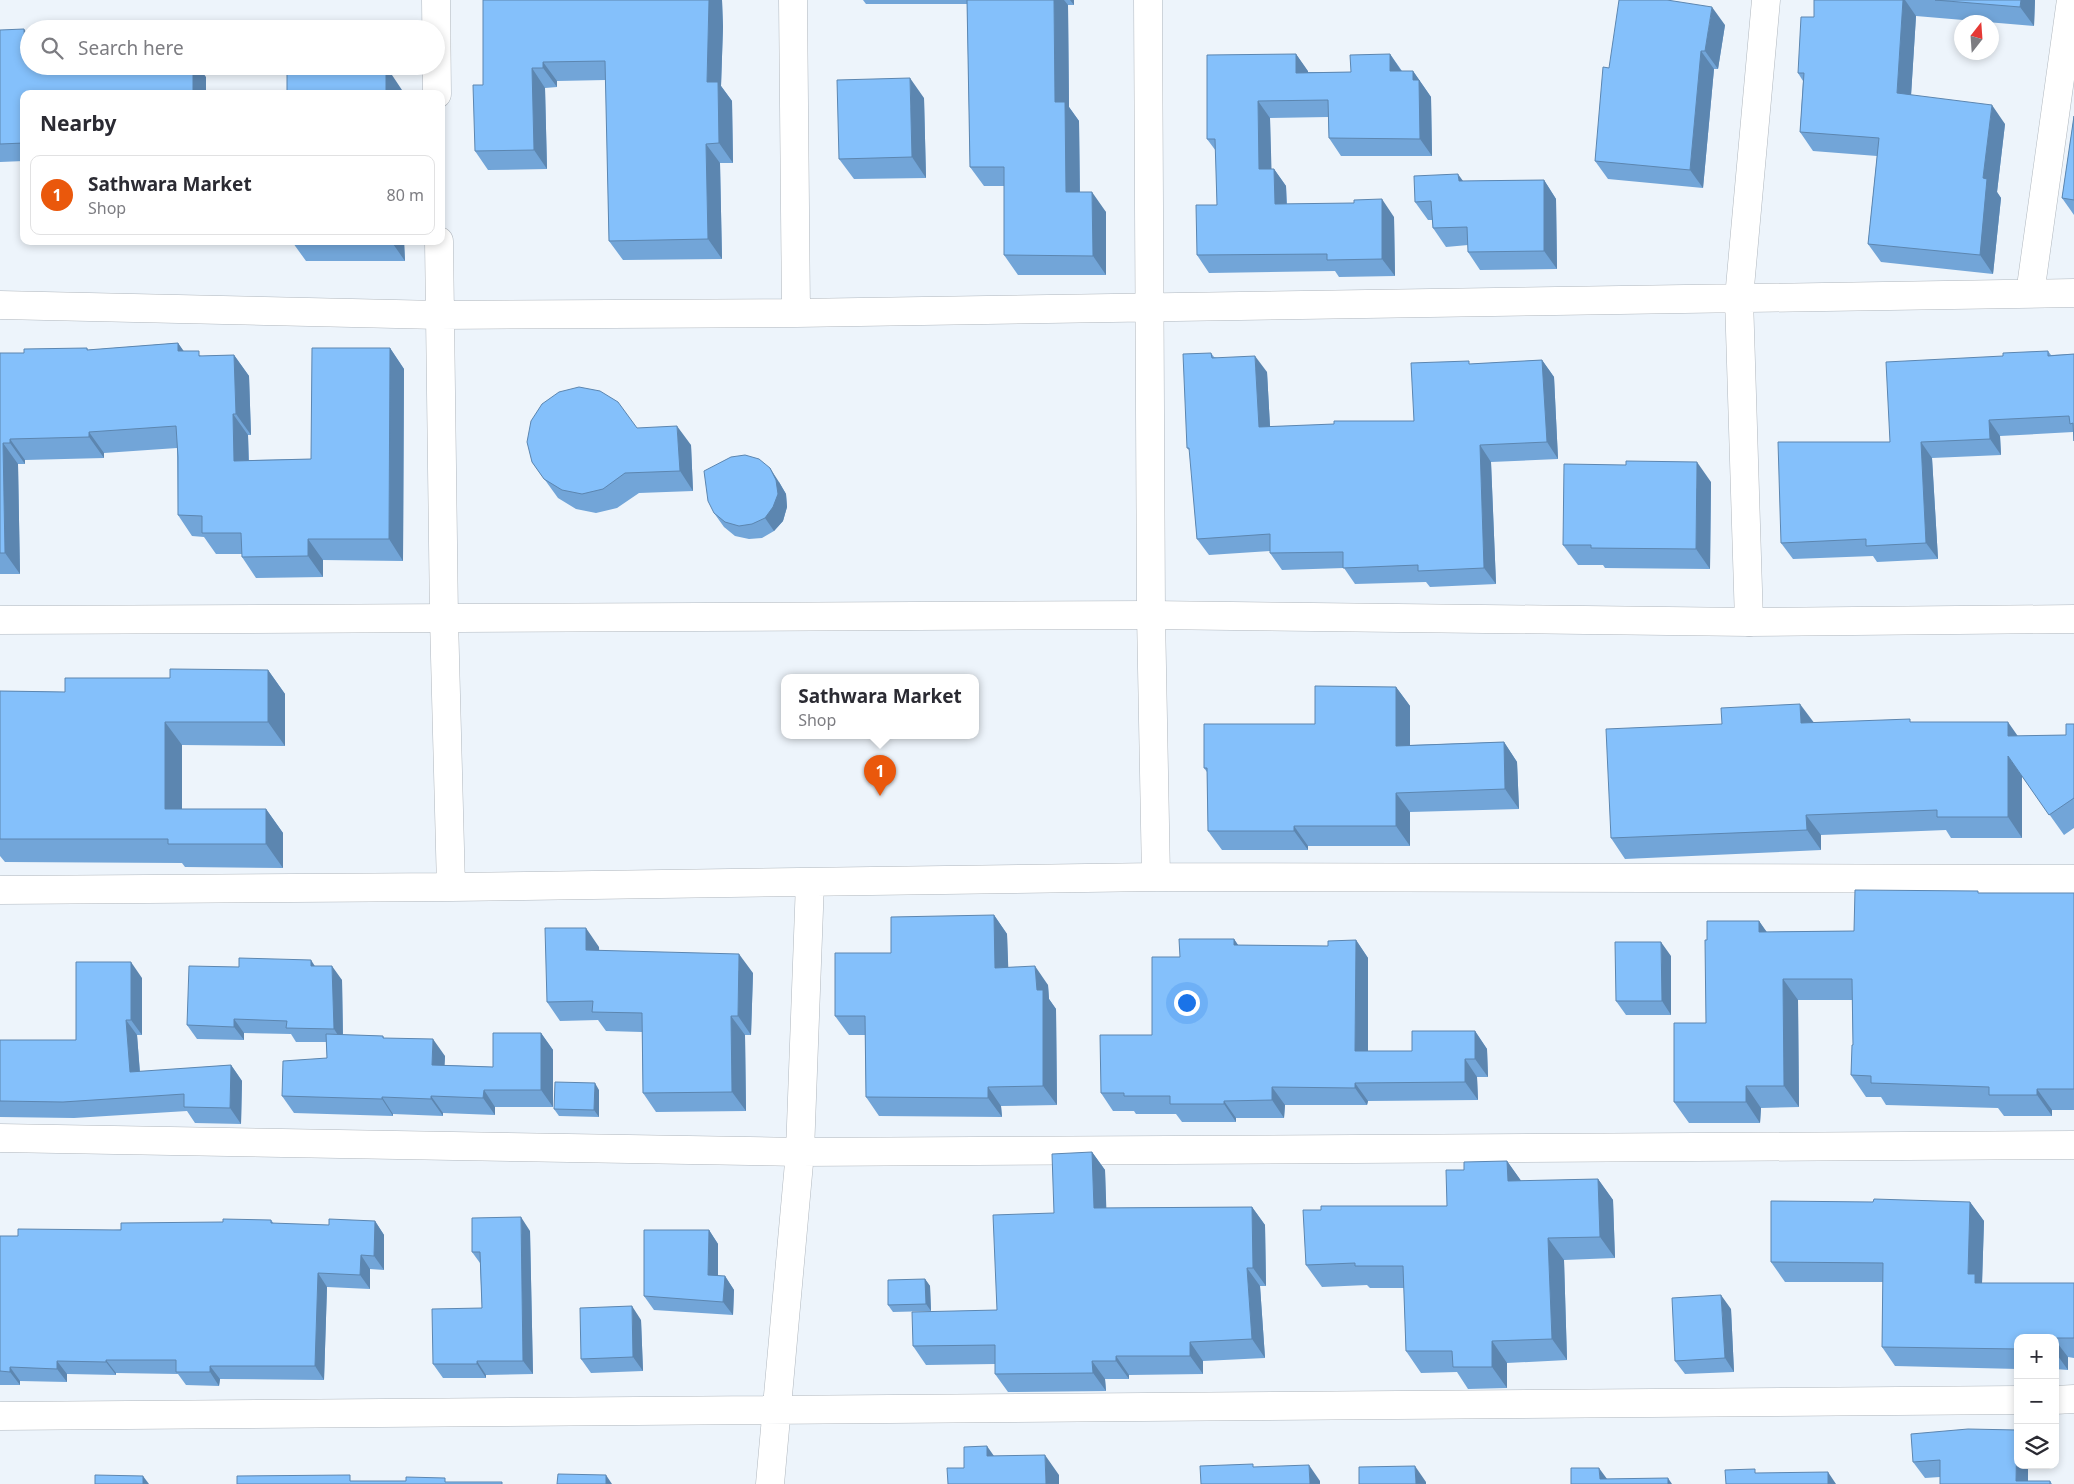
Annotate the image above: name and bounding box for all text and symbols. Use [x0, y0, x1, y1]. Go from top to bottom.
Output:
north arrow [1954, 15, 1999, 60]
search box [20, 20, 445, 75]
icon: search [38, 34, 66, 62]
text: Search here [78, 35, 184, 61]
text: Nearby [40, 109, 116, 137]
text: Sathwara Market [88, 171, 252, 197]
text: 1 [52, 184, 62, 206]
text: 80 m [387, 184, 424, 206]
text: Shop [88, 197, 126, 219]
popup [781, 674, 979, 739]
text: Sathwara Market [798, 683, 962, 709]
text: Shop [798, 709, 836, 731]
pin: 1 [864, 755, 896, 796]
your location [1174, 990, 1200, 1016]
map controls [2014, 1334, 2059, 1469]
button: + [2014, 1334, 2059, 1379]
button: − [2014, 1379, 2059, 1424]
button: layers [2014, 1424, 2059, 1469]

